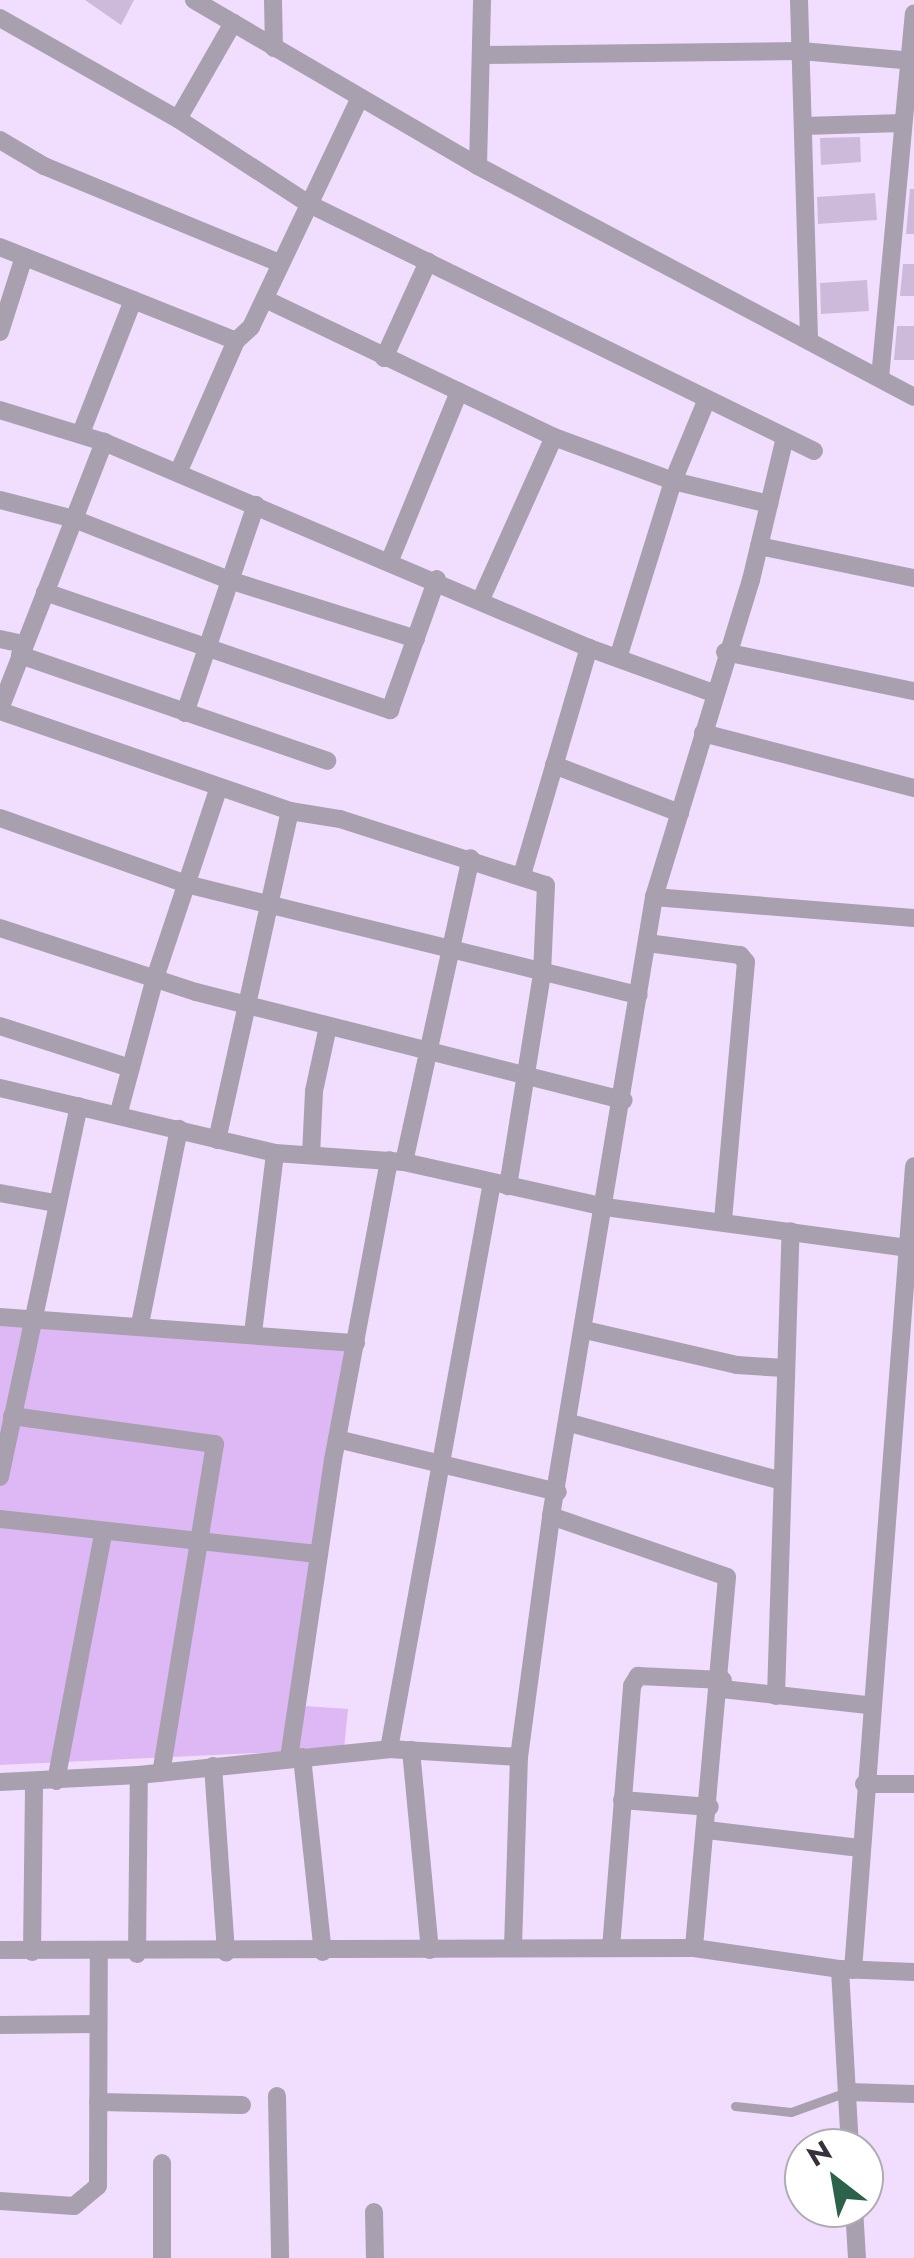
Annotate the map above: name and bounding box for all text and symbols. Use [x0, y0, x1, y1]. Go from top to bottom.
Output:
north arrow [784, 2128, 884, 2228]
text: N [799, 2130, 839, 2177]

